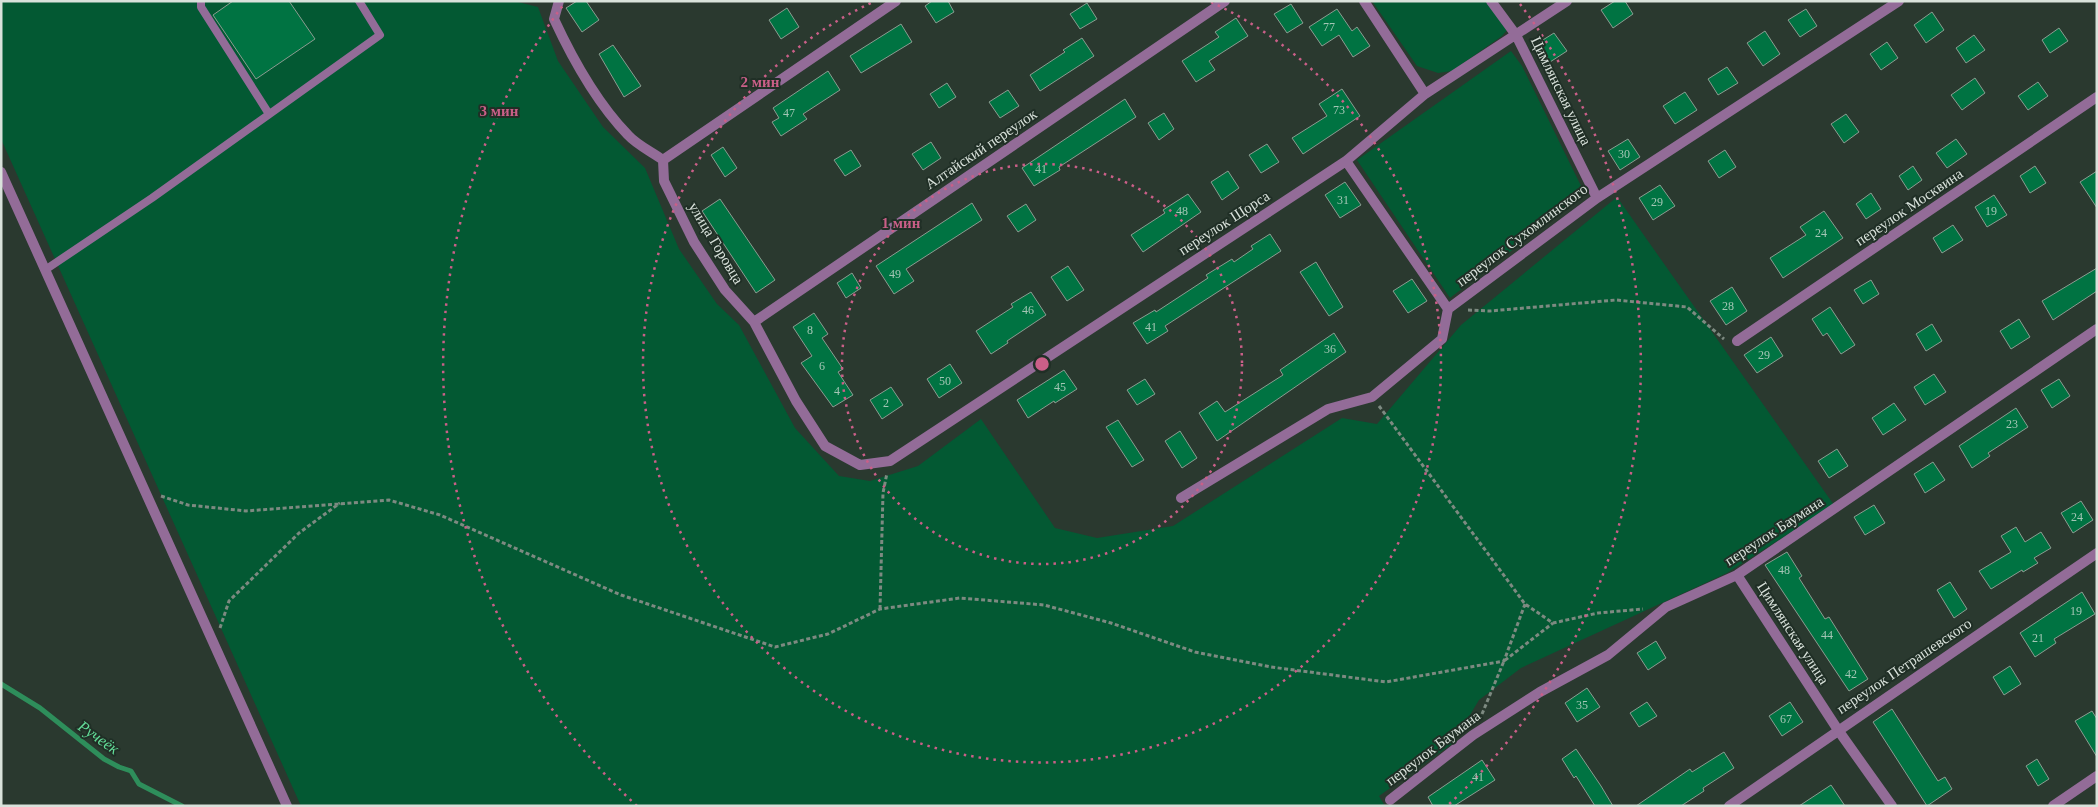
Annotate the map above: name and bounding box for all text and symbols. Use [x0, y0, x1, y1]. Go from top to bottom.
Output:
house number: 77 [1323, 20, 1335, 34]
street label: Цимлянская улица [1528, 34, 1594, 148]
text: 2 мин [741, 74, 780, 90]
text: 3 мин [480, 103, 519, 119]
house number: 73 [1333, 103, 1345, 117]
street label: Алтайский переулок [922, 105, 1040, 192]
house number: 47 [783, 106, 795, 120]
house number: 30 [1618, 147, 1630, 161]
house number: 41 [1035, 162, 1047, 176]
street label: переулок Москвина [1852, 165, 1966, 249]
street label: переулок Сухомлинского [1453, 181, 1591, 289]
street label: переулок Щорса [1176, 188, 1273, 258]
house number: 31 [1337, 193, 1349, 207]
house number: 29 [1651, 195, 1663, 209]
street label: улица Горовца [685, 199, 747, 287]
house number: 48 [1176, 204, 1188, 218]
house number: 19 [1985, 204, 1997, 218]
text: 1 мин [882, 215, 921, 231]
house number: 24 [1815, 226, 1827, 240]
house number: 49 [889, 267, 901, 281]
house number: 28 [1722, 299, 1734, 313]
house number: 46 [1022, 303, 1034, 317]
house number: 41 [1145, 320, 1157, 334]
house number: 8 [807, 323, 813, 337]
house number: 36 [1324, 342, 1336, 356]
house number: 29 [1758, 348, 1770, 362]
centre of rings [1033, 355, 1051, 373]
house number: 6 [819, 359, 825, 373]
house number: 50 [939, 374, 951, 388]
house number: 45 [1054, 380, 1066, 394]
house number: 4 [834, 384, 840, 398]
house number: 2 [883, 396, 889, 410]
house number: 23 [2006, 417, 2018, 431]
street label: переулок Баумана [1722, 493, 1826, 569]
house number: 24 [2071, 510, 2083, 524]
house number: 48 [1778, 563, 1790, 577]
street label: Цимлянская улица [1754, 579, 1832, 687]
house number: 19 [2070, 604, 2082, 618]
street label: переулок Петрашевского [1834, 615, 1974, 717]
house number: 44 [1821, 628, 1833, 642]
house number: 21 [2032, 631, 2044, 645]
house number: 42 [1845, 667, 1857, 681]
house number: 35 [1576, 698, 1588, 712]
street label: переулок Баумана [1383, 707, 1484, 789]
house number: 67 [1780, 712, 1792, 726]
water label: Ручеёк [74, 717, 123, 759]
house number: 41 [1472, 770, 1484, 784]

